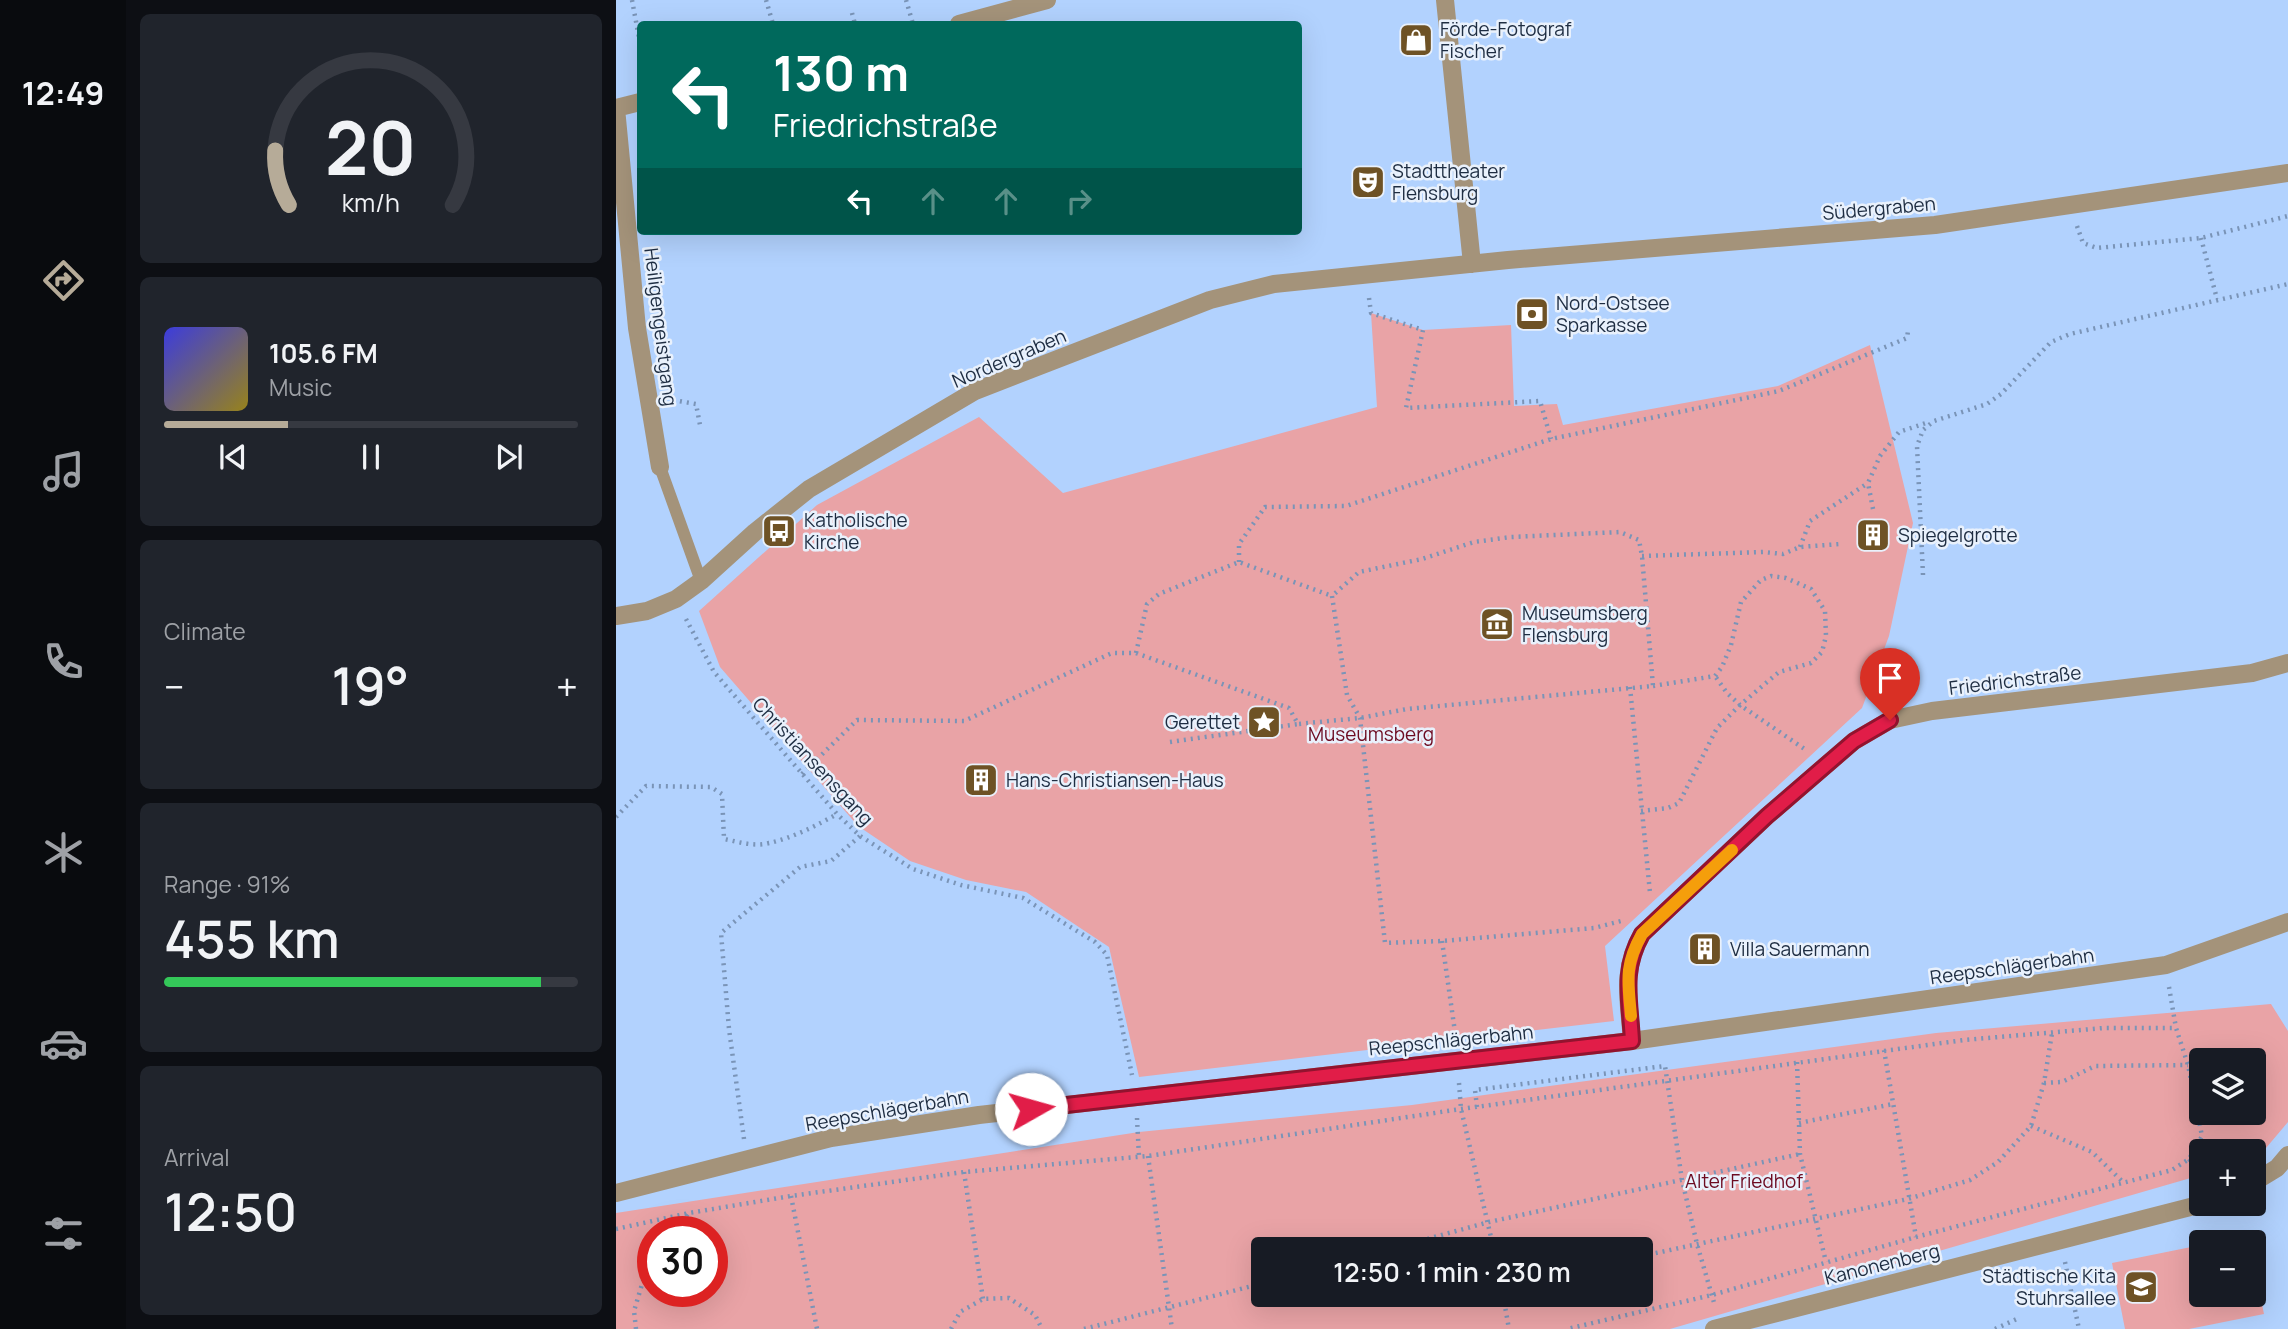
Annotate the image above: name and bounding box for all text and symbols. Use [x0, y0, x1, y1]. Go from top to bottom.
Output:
place label: Förde-Fotograf Fischer [1440, 16, 1572, 64]
shop icon: Förde-Fotograf Fischer [1397, 21, 1435, 59]
text: 130 m [773, 39, 909, 106]
icon: left [658, 49, 749, 140]
text: 12:49 [22, 71, 104, 115]
text: 20 [325, 97, 417, 197]
text: Friedrichstraße [773, 103, 998, 147]
place label: Stadttheater Flensburg [1392, 158, 1505, 206]
theatre icon: Stadttheater Flensburg [1349, 163, 1387, 201]
icon: left [841, 182, 879, 220]
icon: ahead [914, 182, 952, 220]
icon: ahead [987, 182, 1025, 220]
icon: right [1060, 182, 1098, 220]
text: km/h [342, 184, 400, 219]
street label: Südergraben [1821, 190, 1937, 226]
street label: Heiligengeistgang [638, 246, 684, 408]
icon: directions [39, 256, 88, 305]
place label: Nord-Ostsee Sparkasse [1556, 290, 1670, 338]
bank icon: Nord-Ostsee Sparkasse [1513, 295, 1551, 333]
street label: Nordergraben [948, 322, 1070, 394]
text: 105.6 FM [269, 335, 378, 371]
text: Music [269, 371, 332, 403]
icon: previous [214, 438, 252, 476]
icon: pause [352, 438, 390, 476]
icon: next [490, 438, 528, 476]
icon: music [39, 447, 88, 496]
place label: Katholische Kirche [804, 507, 908, 555]
bus stop icon: Katholische Kirche [760, 512, 798, 550]
building icon: Spiegelgrotte [1854, 516, 1892, 554]
place label: Spiegelgrotte [1898, 522, 2018, 548]
place label: Museumsberg Flensburg [1522, 600, 1648, 648]
museum icon: Museumsberg Flensburg [1478, 605, 1516, 643]
text: Climate [164, 615, 246, 647]
icon: phone [39, 637, 88, 686]
pin [1860, 648, 1920, 720]
text: 19° [331, 650, 409, 721]
icon: arrive [1871, 659, 1909, 697]
street label: Friedrichstraße [1947, 659, 2083, 701]
text: − [164, 660, 185, 712]
text: + [556, 660, 578, 712]
street label: Christiansensgang [747, 691, 879, 831]
place icon: Gerettet [1245, 703, 1283, 741]
place label: Gerettet [1165, 709, 1240, 735]
park label: Museumsberg [1308, 721, 1434, 747]
building icon: Hans-Christiansen-Haus [962, 761, 1000, 799]
place label: Hans-Christiansen-Haus [1006, 767, 1224, 793]
icon: climate [39, 828, 88, 877]
text: Range · 91% [164, 868, 290, 900]
text: 455 km [164, 903, 340, 974]
building icon: Villa Sauermann [1686, 930, 1724, 968]
place label: Villa Sauermann [1730, 936, 1870, 962]
street label: Reepschlägerbahn [1928, 942, 2096, 990]
street label: Reepschlägerbahn [1367, 1018, 1535, 1062]
icon: car [39, 1019, 88, 1068]
map controls [2189, 1048, 2266, 1307]
button: layers [2189, 1048, 2266, 1125]
position arrow [994, 1072, 1068, 1146]
street label: Reepschlägerbahn [803, 1083, 971, 1137]
button: + [2189, 1139, 2266, 1216]
text: Arrival [164, 1141, 230, 1173]
park label: Alter Friedhof [1685, 1168, 1803, 1194]
text: 12:50 [164, 1176, 297, 1247]
icon: filters [39, 1209, 88, 1258]
speed limit sign: 30 [637, 1216, 728, 1307]
button: − [2189, 1230, 2266, 1307]
street label: Kanonenberg [1822, 1237, 1942, 1291]
text: 12:50 · 1 min · 230 m [1333, 1254, 1571, 1290]
place label: Städtische Kita Stuhrsallee [1982, 1263, 2116, 1311]
school or university icon: Städtische Kita Stuhrsallee [2122, 1268, 2160, 1306]

